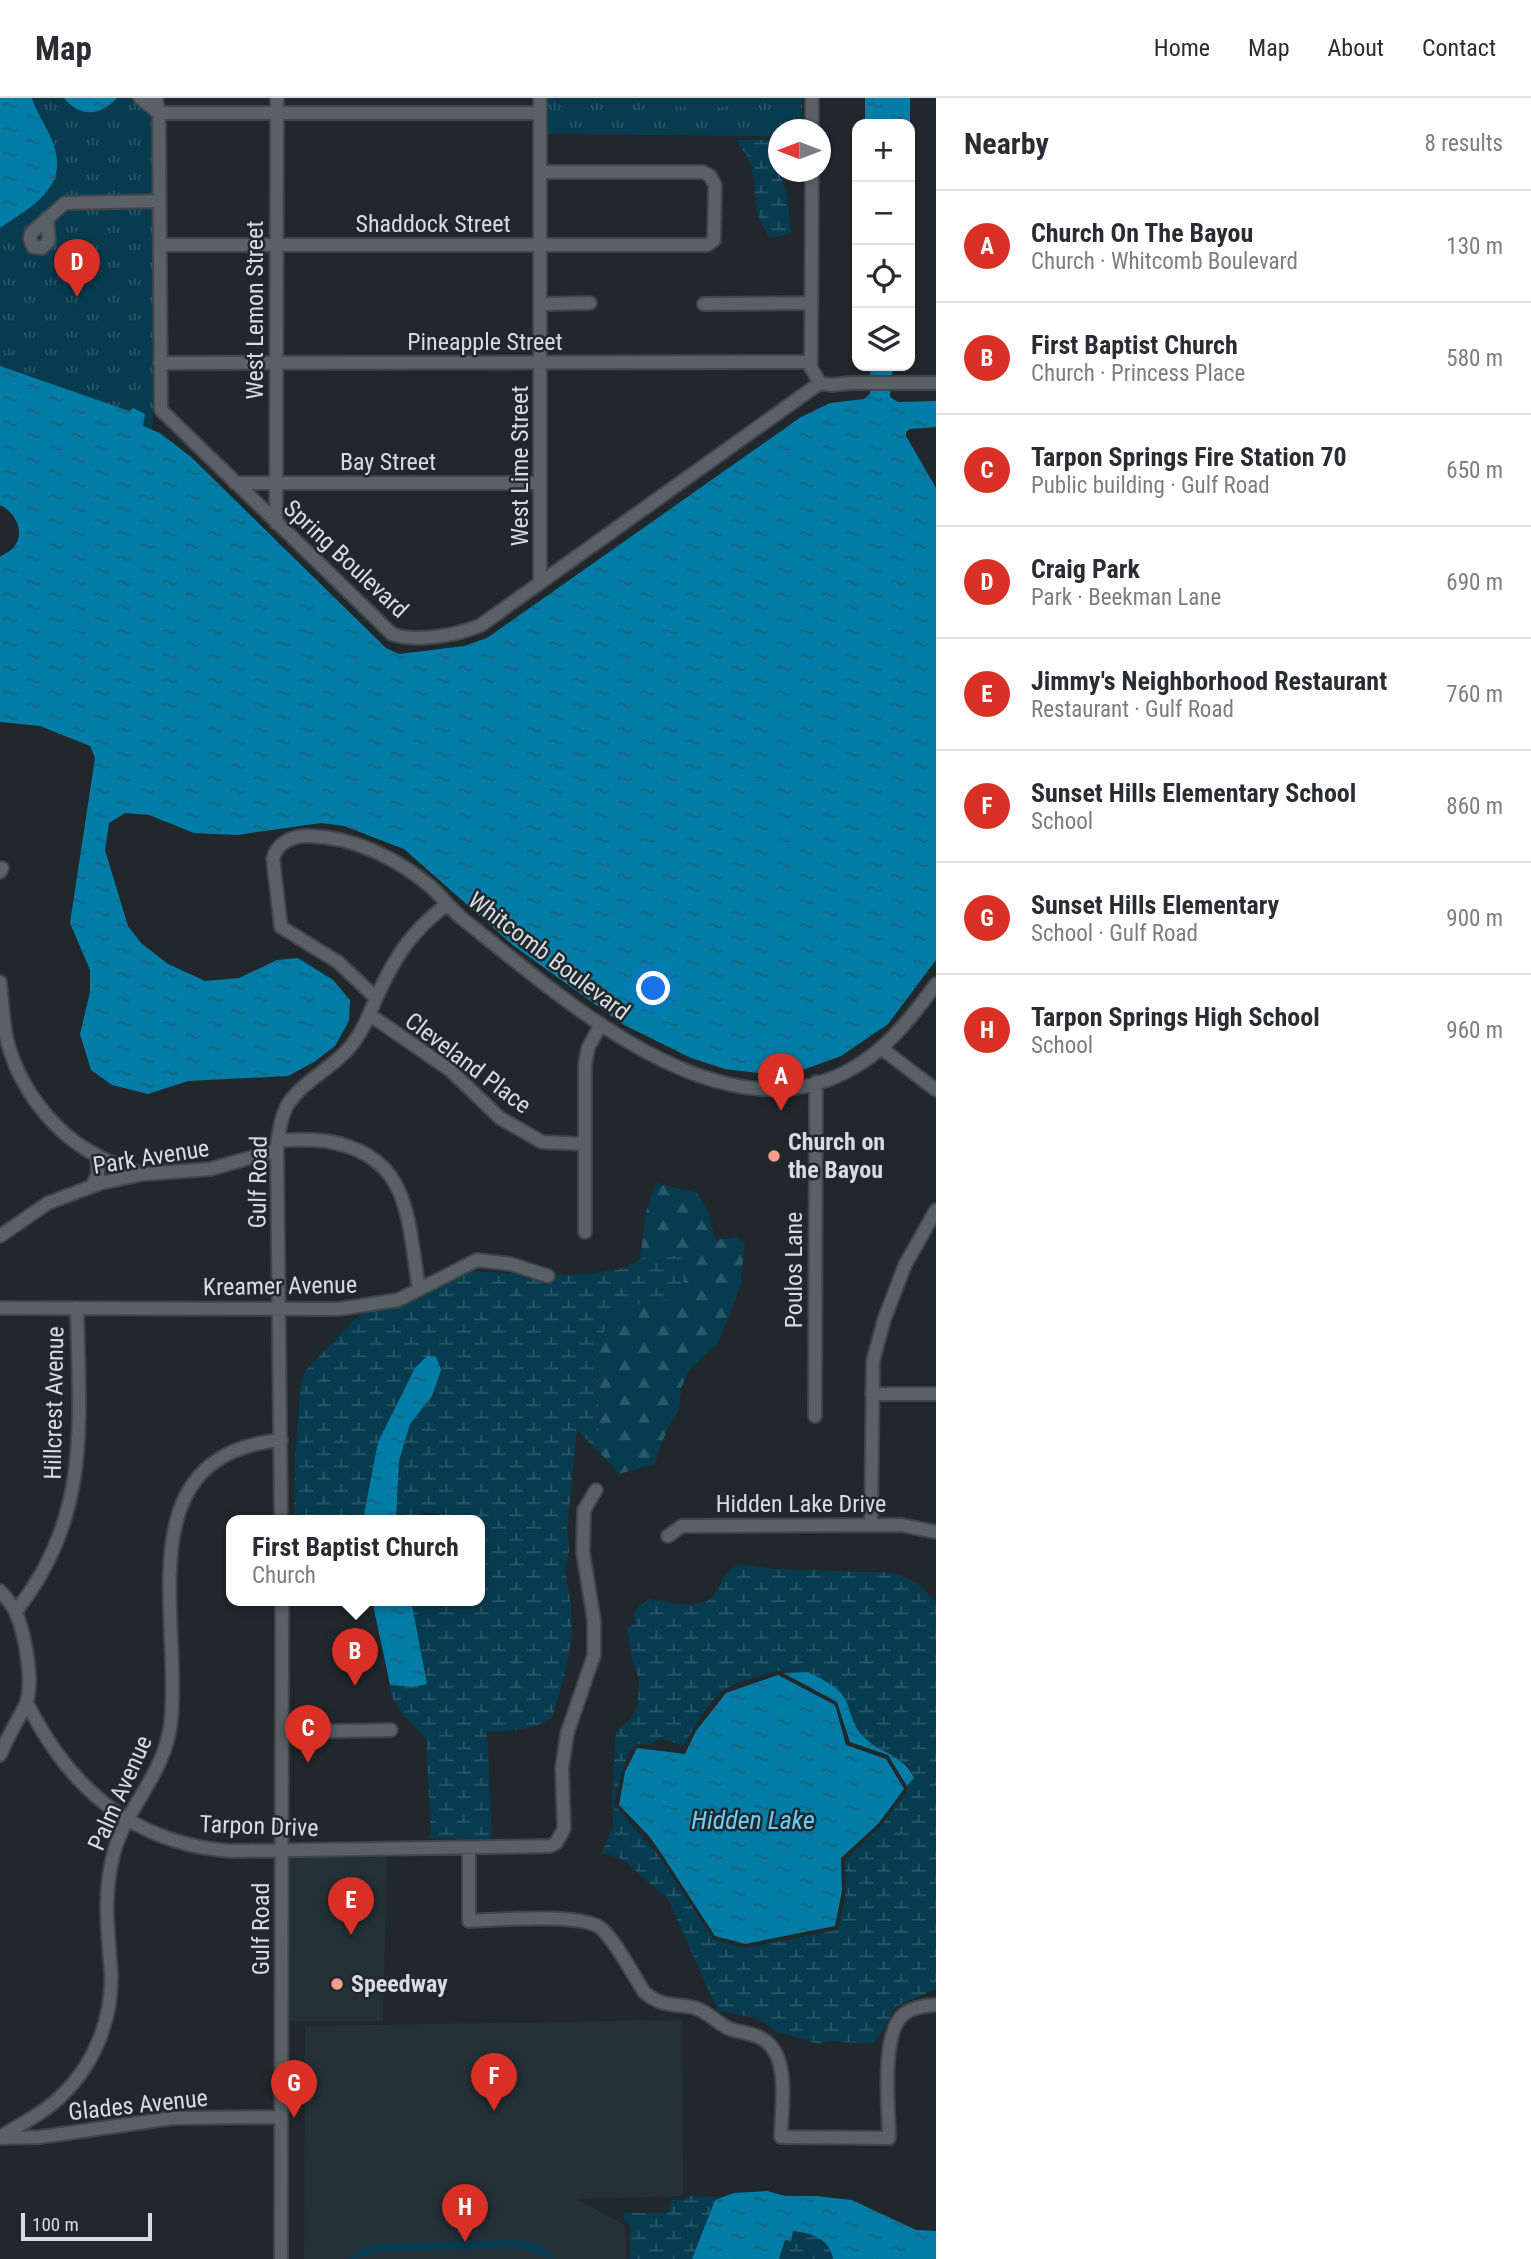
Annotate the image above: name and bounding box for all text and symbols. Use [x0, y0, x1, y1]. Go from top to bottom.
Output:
text: Map [35, 29, 92, 68]
text: Home [1154, 34, 1210, 62]
text: Map [1248, 34, 1290, 62]
text: About [1328, 34, 1384, 62]
text: Contact [1422, 34, 1496, 62]
north arrow [768, 119, 831, 182]
map controls [852, 119, 915, 371]
button: + [852, 119, 915, 182]
text: Nearby [964, 126, 1049, 161]
text: 8 results [1425, 130, 1503, 157]
button: − [852, 182, 915, 245]
street label: Shaddock Street [355, 210, 511, 238]
text: Church On The Bayou [1031, 218, 1253, 248]
street label: West Lemon Street [241, 221, 269, 399]
text: A [980, 233, 994, 260]
text: 130 m [1446, 233, 1503, 260]
pin: D [54, 239, 100, 297]
button: locate [852, 245, 915, 308]
text: Church · Whitcomb Boulevard [1031, 248, 1298, 275]
button: layers [852, 308, 915, 371]
street label: Pineapple Street [407, 328, 563, 356]
text: First Baptist Church [1031, 330, 1238, 360]
text: B [981, 345, 993, 372]
text: 580 m [1446, 345, 1503, 372]
text: Church · Princess Place [1031, 360, 1245, 387]
street label: West Lime Street [506, 386, 534, 546]
text: Tarpon Springs Fire Station 70 [1031, 442, 1347, 472]
street label: Bay Street [340, 448, 436, 476]
text: C [980, 457, 994, 484]
text: 650 m [1446, 457, 1503, 484]
text: Public building · Gulf Road [1031, 472, 1270, 499]
street label: Spring Boulevard [278, 494, 414, 624]
text: Craig Park [1031, 554, 1140, 584]
text: D [981, 569, 994, 596]
text: 690 m [1446, 569, 1503, 596]
text: Park · Beekman Lane [1031, 584, 1221, 611]
text: Jimmy's Neighborhood Restaurant [1031, 666, 1387, 696]
text: E [981, 681, 993, 708]
text: 760 m [1446, 681, 1503, 708]
text: Restaurant · Gulf Road [1031, 696, 1234, 723]
text: Sunset Hills Elementary School [1031, 778, 1356, 808]
text: F [982, 793, 992, 820]
text: 860 m [1446, 793, 1503, 820]
text: School [1031, 808, 1093, 835]
street label: Whitcomb Boulevard [463, 886, 635, 1026]
text: Sunset Hills Elementary [1031, 890, 1279, 920]
text: G [980, 905, 994, 932]
text: 900 m [1446, 905, 1503, 932]
text: School · Gulf Road [1031, 920, 1198, 947]
your location [636, 971, 670, 1005]
text: Tarpon Springs High School [1031, 1002, 1320, 1032]
street label: Cleveland Place [400, 1007, 536, 1119]
text: H [980, 1017, 994, 1044]
text: 960 m [1446, 1017, 1503, 1044]
text: School [1031, 1032, 1093, 1059]
pin: A [758, 1053, 804, 1111]
place label: Church on the Bayou [788, 1128, 885, 1184]
street label: Park Avenue [91, 1134, 211, 1180]
street label: Gulf Road [243, 1135, 273, 1229]
marker: Church on the Bayou [766, 1148, 782, 1164]
street label: Poulos Lane [780, 1212, 808, 1328]
street label: Kreamer Avenue [203, 1271, 357, 1301]
street label: Hillcrest Avenue [39, 1326, 69, 1480]
street label: Hidden Lake Drive [716, 1490, 886, 1518]
popup [226, 1515, 485, 1606]
text: First Baptist Church [252, 1532, 459, 1562]
text: Church [252, 1562, 316, 1589]
pin: B [332, 1628, 378, 1686]
pin: C [285, 1705, 331, 1763]
street label: Palm Avenue [82, 1731, 158, 1855]
water label: Hidden Lake [691, 1805, 815, 1835]
street label: Tarpon Drive [199, 1810, 319, 1842]
pin: E [328, 1877, 374, 1935]
street label: Gulf Road [247, 1883, 275, 1975]
place label: Speedway [351, 1970, 448, 1998]
marker: Speedway [329, 1976, 345, 1992]
pin: F [471, 2053, 517, 2111]
pin: G [271, 2060, 317, 2118]
street label: Glades Avenue [67, 2084, 209, 2126]
pin: H [442, 2184, 488, 2242]
scale bar [21, 2210, 152, 2242]
text: 100 m [32, 2213, 79, 2236]

